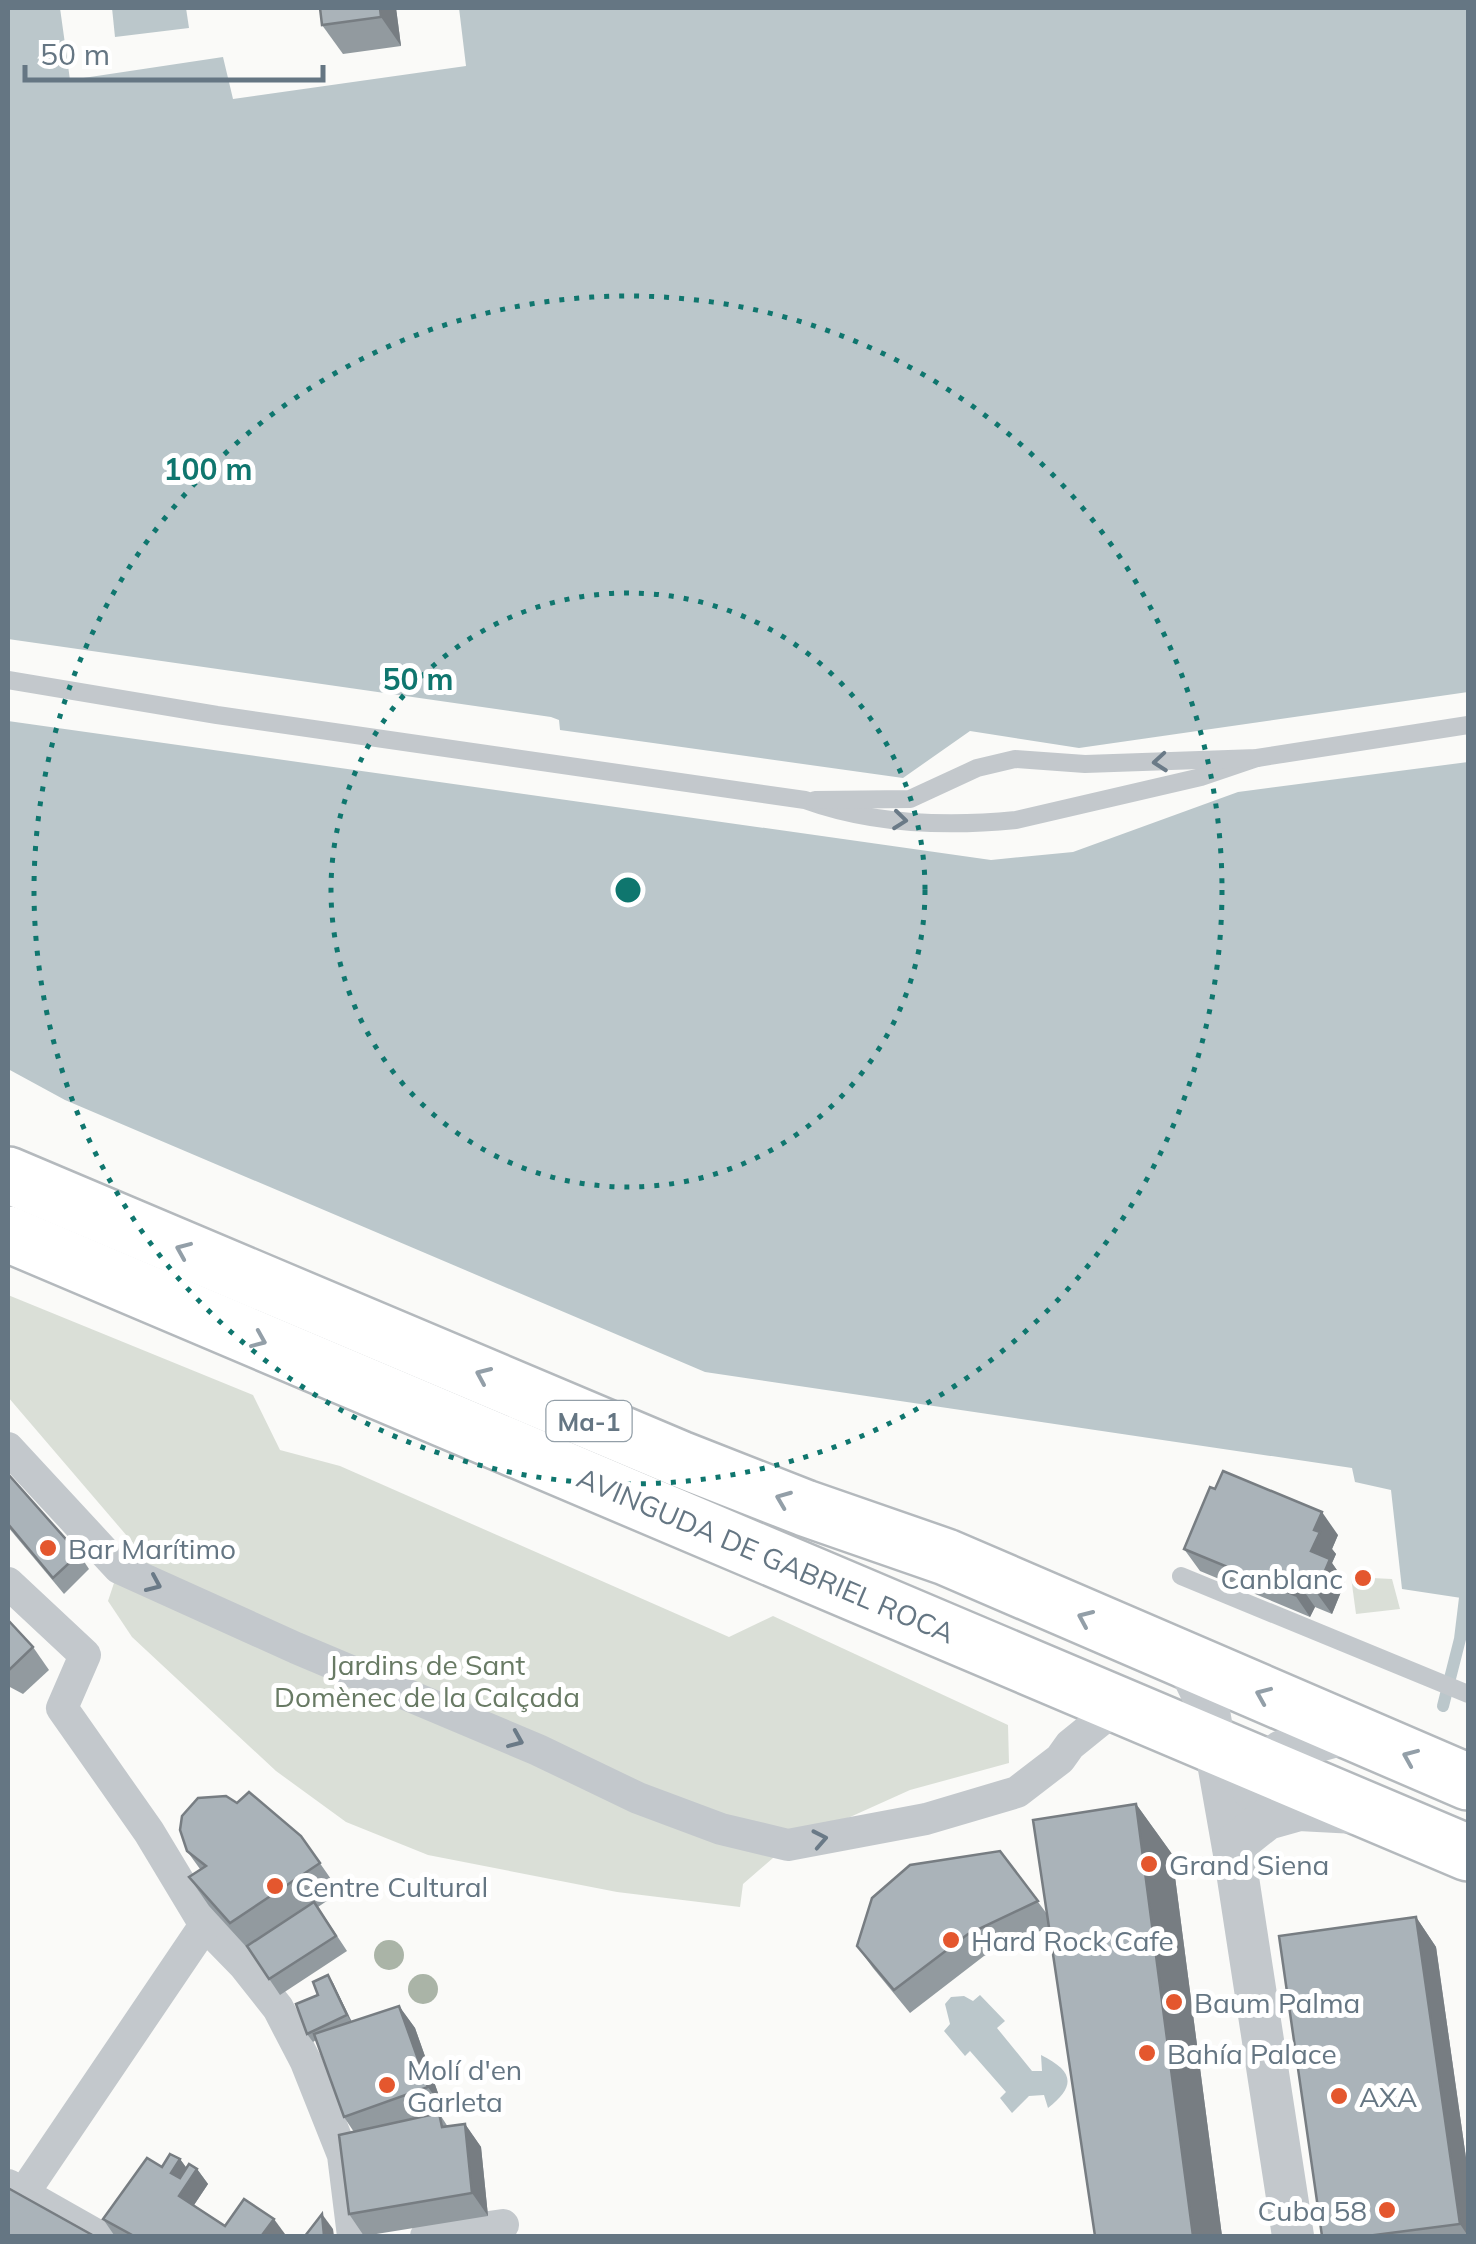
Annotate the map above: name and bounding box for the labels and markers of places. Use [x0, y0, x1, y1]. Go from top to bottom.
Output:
centre of rings [610, 872, 646, 908]
place label: Bar Marítimo [68, 1531, 236, 1566]
marker: Bar Marítimo [37, 1537, 59, 1559]
place label: Canblanc [1221, 1561, 1343, 1596]
marker: Canblanc [1352, 1567, 1374, 1589]
place label: Grand Siena [1169, 1847, 1329, 1882]
marker: Grand Siena [1138, 1853, 1160, 1875]
place label: Centre Cultural [295, 1869, 488, 1904]
marker: Centre Cultural [264, 1875, 286, 1897]
place label: Hard Rock Cafe [971, 1923, 1174, 1958]
marker: Hard Rock Cafe [940, 1929, 962, 1951]
place label: Baum Palma [1194, 1985, 1360, 2020]
marker: Baum Palma [1163, 1991, 1185, 2013]
place label: Bahía Palace [1167, 2036, 1337, 2071]
marker: Bahía Palace [1136, 2042, 1158, 2064]
place label: Molí d'en Garleta [407, 2052, 522, 2119]
marker: Molí d'en Garleta [376, 2074, 398, 2096]
place label: AXA [1359, 2079, 1418, 2114]
marker: AXA [1328, 2085, 1350, 2107]
place label: Cuba 58 [1258, 2193, 1367, 2228]
marker: Cuba 58 [1376, 2199, 1398, 2221]

